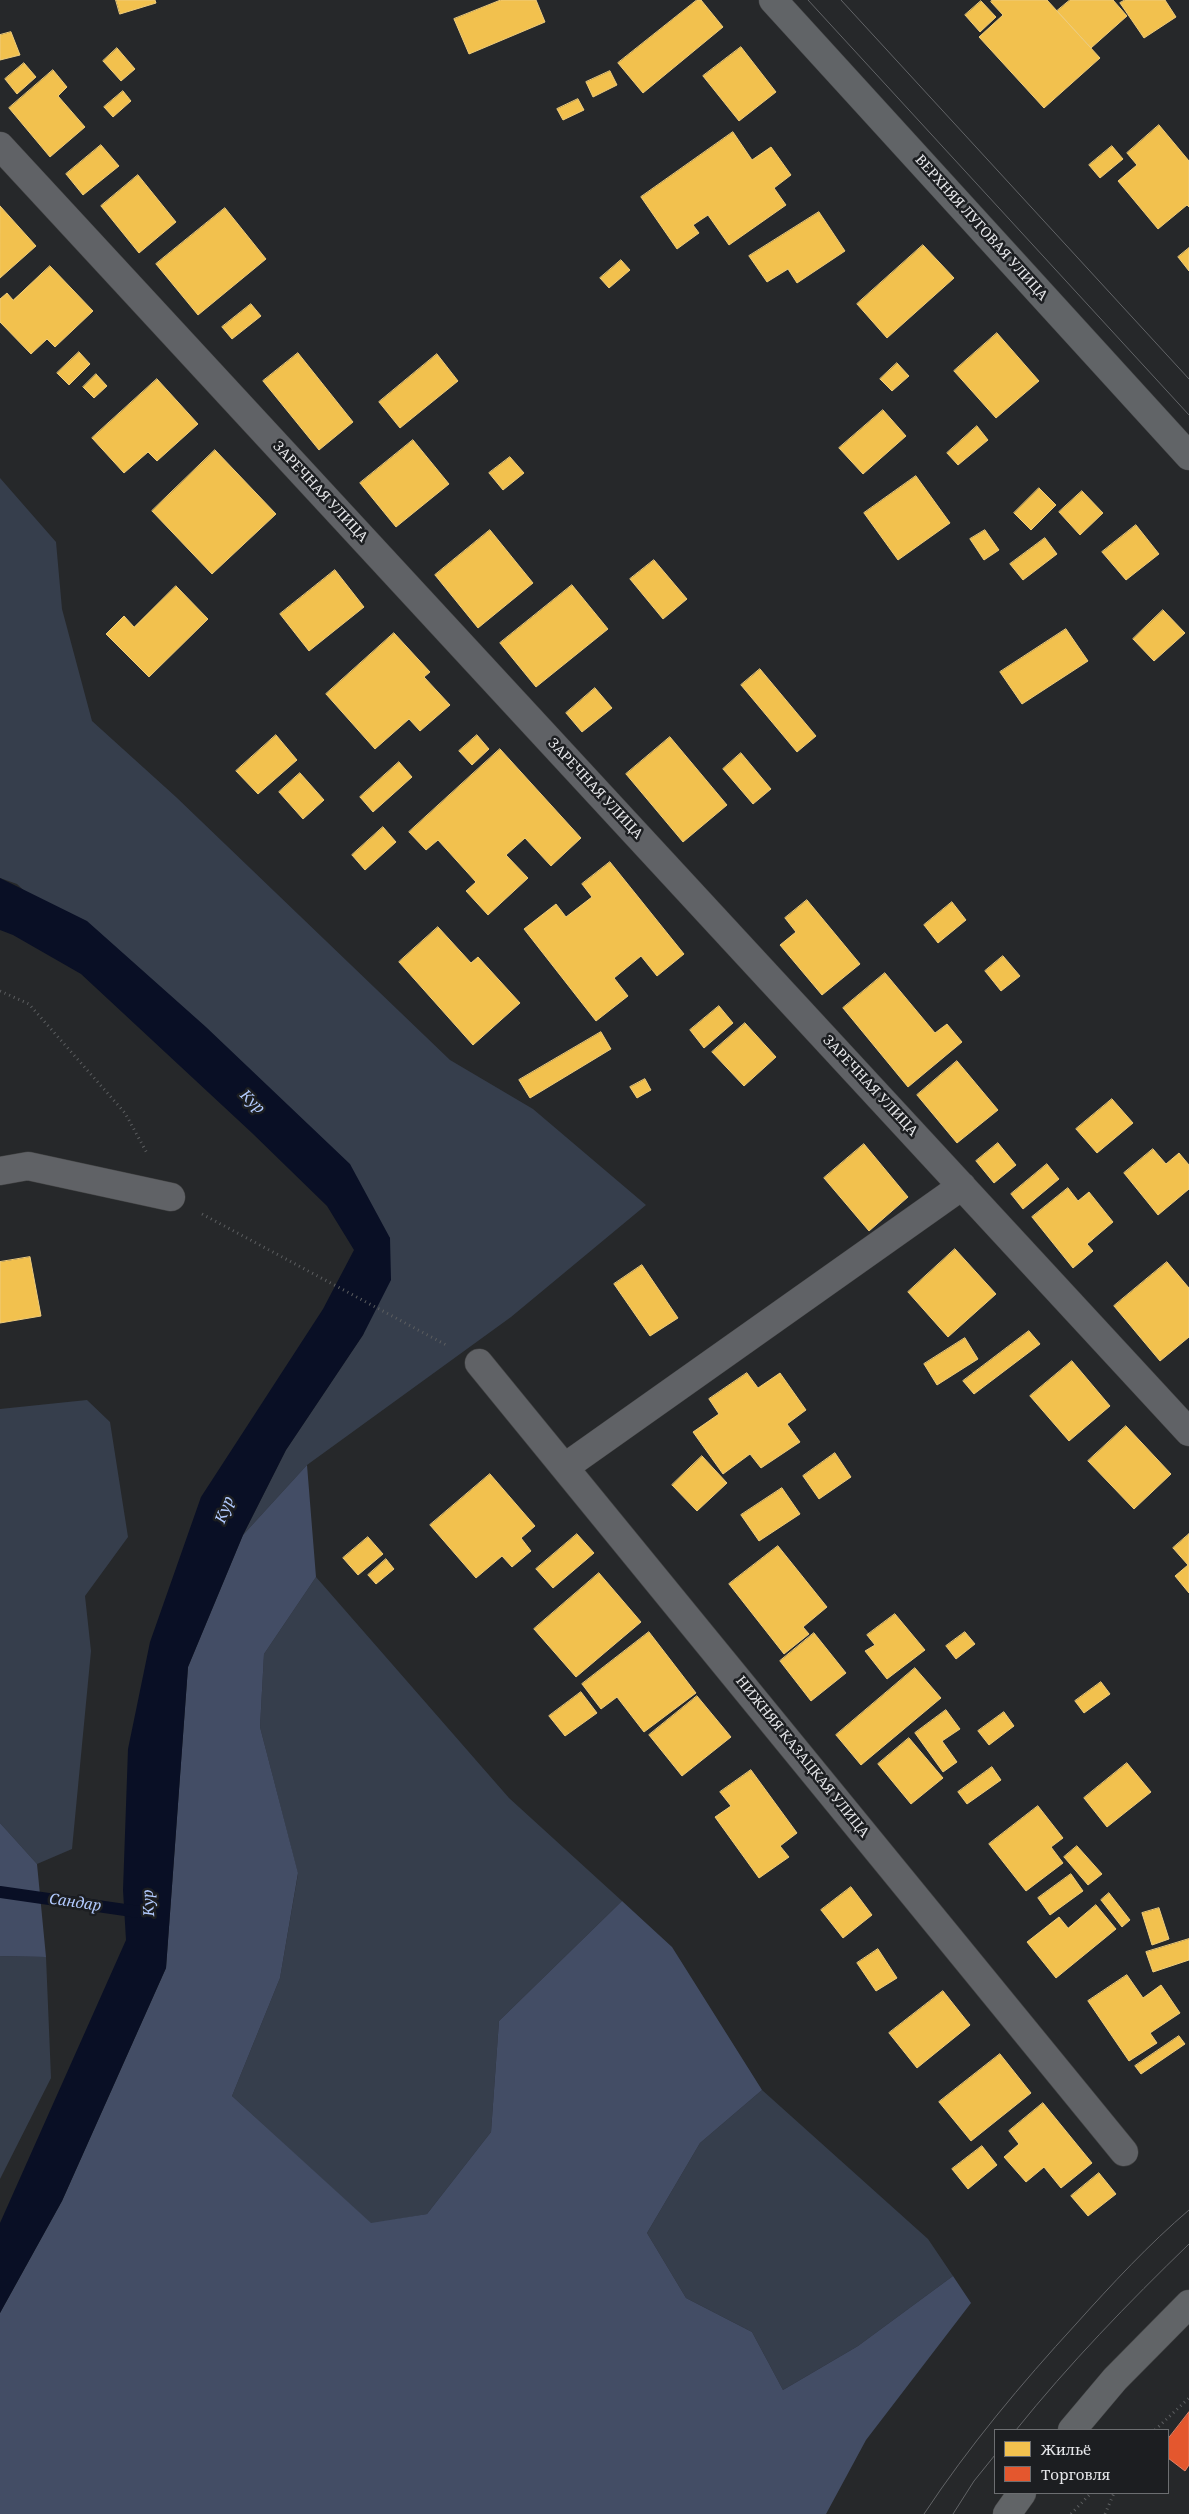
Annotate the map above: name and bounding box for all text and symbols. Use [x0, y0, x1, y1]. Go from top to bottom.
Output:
street label: ВЕРХНЯЯ ЛУГОВАЯ УЛИЦА [911, 152, 1051, 304]
street label: ЗАРЕЧНАЯ УЛИЦА [269, 438, 371, 546]
street label: ЗАРЕЧНАЯ УЛИЦА [544, 735, 646, 843]
street label: ЗАРЕЧНАЯ УЛИЦА [819, 1032, 921, 1140]
water label: Кур [236, 1086, 268, 1118]
water label: Кур [212, 1494, 238, 1526]
street label: НИЖНЯЯ КАЗАЦКАЯ УЛИЦА [732, 1673, 872, 1841]
water label: Кур [139, 1889, 159, 1917]
water label: Сандар [48, 1890, 102, 1916]
legend [994, 2429, 1169, 2494]
text: Жильё [1041, 2439, 1091, 2459]
text: Торговля [1041, 2464, 1110, 2484]

